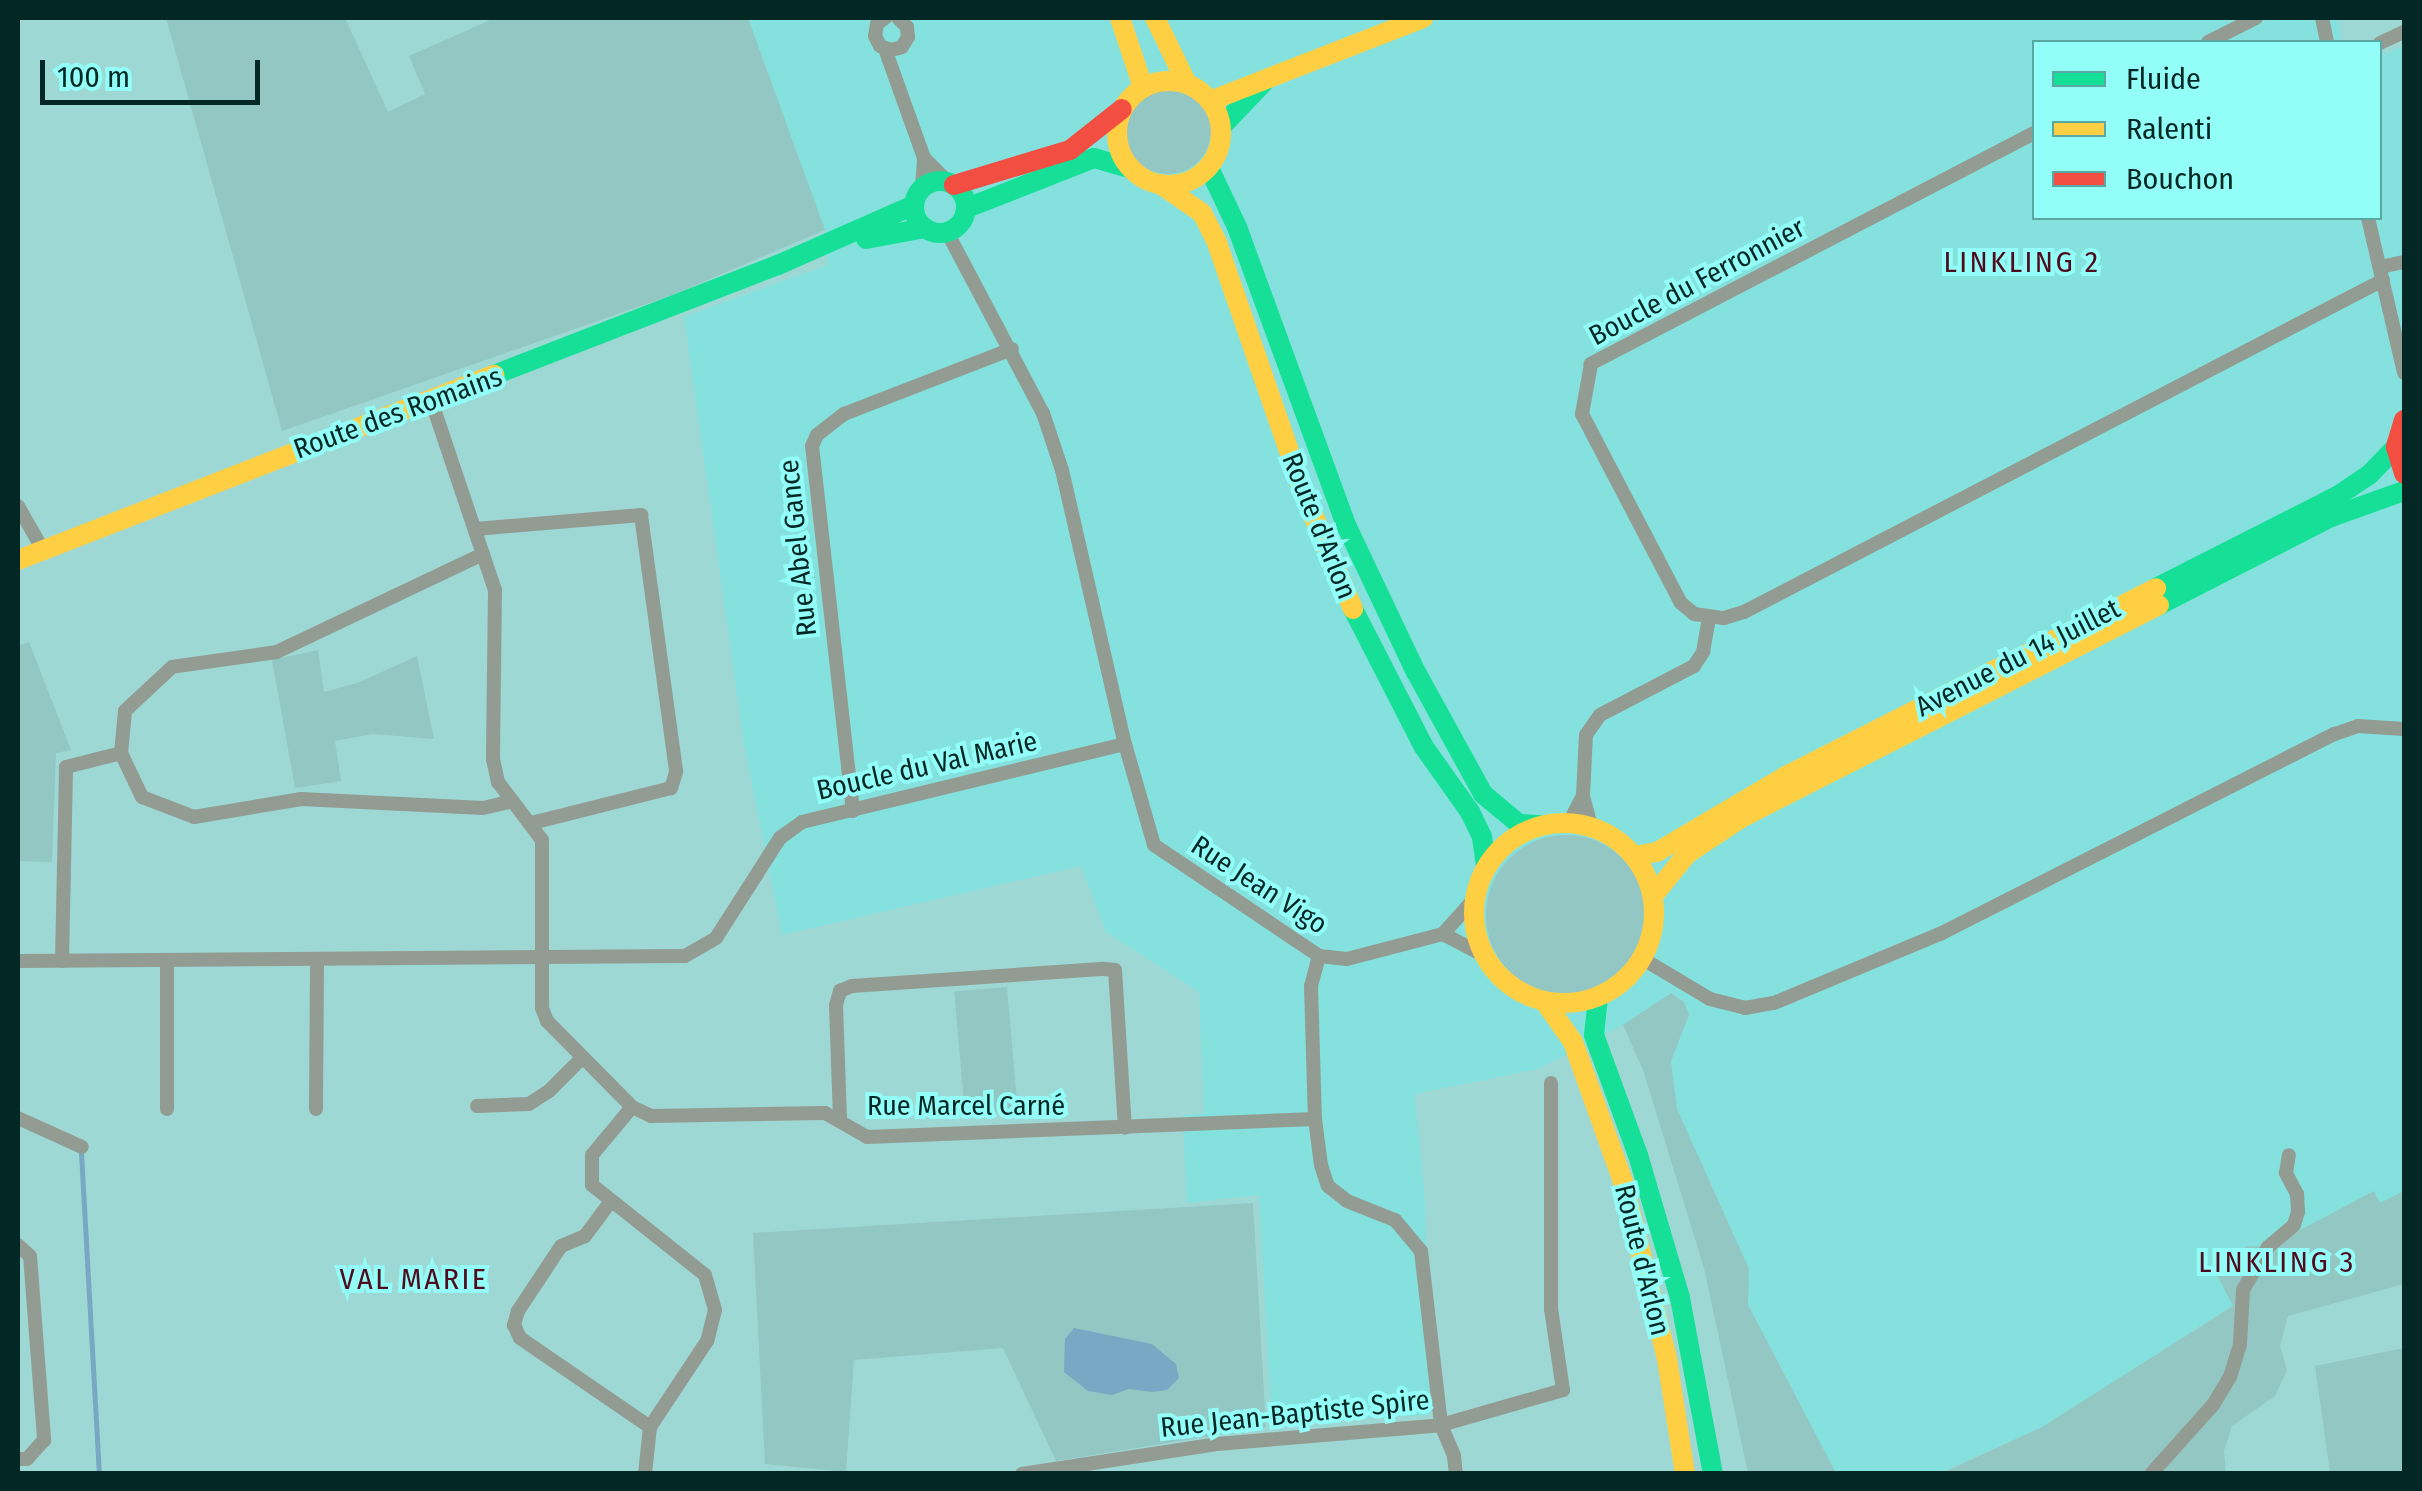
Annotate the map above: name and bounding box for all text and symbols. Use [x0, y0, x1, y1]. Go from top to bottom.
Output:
scale bar [45, 40, 265, 102]
legend [2032, 40, 2382, 220]
text: 100 m [57, 59, 130, 95]
text: Fluide [2126, 61, 2201, 97]
text: Ralenti [2126, 111, 2212, 147]
text: Bouchon [2126, 161, 2234, 197]
street label: Boucle du Ferronnier [1583, 211, 1811, 353]
district label: LINKLING 2 [1943, 244, 2101, 280]
street label: Route des Romains [289, 360, 507, 466]
street label: Route d'Arlon [1274, 448, 1364, 604]
street label: Rue Abel Gance [772, 458, 824, 638]
street label: Avenue du 14 Juillet [1910, 592, 2126, 724]
street label: Boucle du Val Marie [813, 724, 1041, 808]
street label: Rue Jean Vigo [1185, 829, 1333, 941]
street label: Rue Marcel Carné [867, 1089, 1065, 1123]
street label: Route d'Arlon [1607, 1181, 1677, 1339]
district label: LINKLING 3 [2198, 1244, 2356, 1280]
district label: VAL MARIE [340, 1261, 488, 1297]
street label: Rue Jean-Baptiste Spire [1159, 1383, 1431, 1445]

